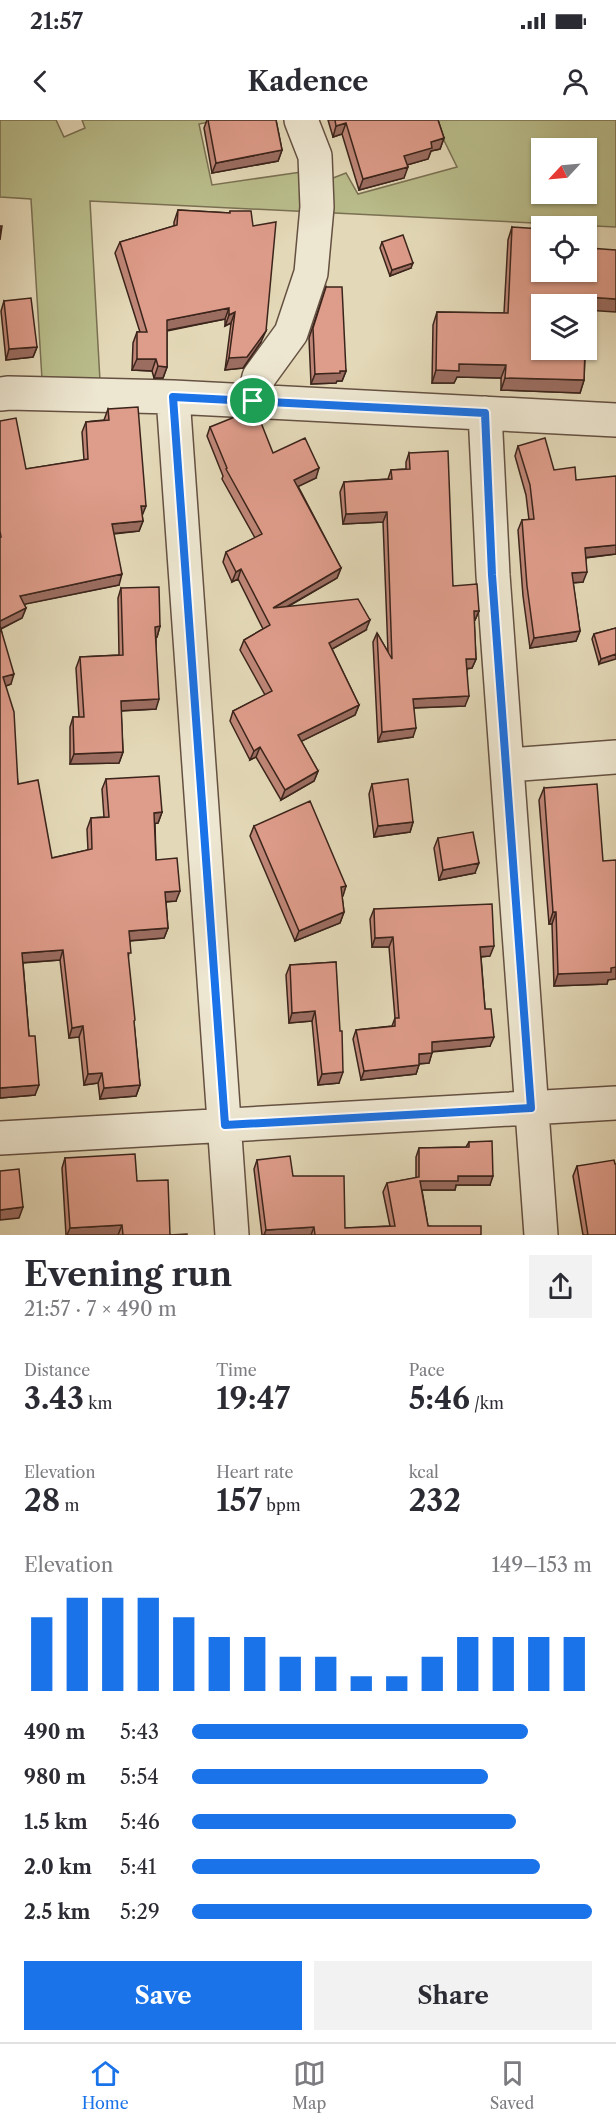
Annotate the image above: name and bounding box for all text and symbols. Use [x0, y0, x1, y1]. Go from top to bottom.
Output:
text: 21:57 [30, 8, 83, 35]
icon: back [24, 65, 57, 98]
text: Kadence [248, 65, 368, 98]
icon: person [559, 65, 592, 98]
north arrow [531, 138, 597, 204]
map controls [531, 138, 597, 360]
button: locate [531, 216, 597, 282]
button: layers [531, 294, 597, 360]
pin [227, 375, 278, 426]
icon: arrive [236, 384, 269, 417]
text: Evening run [24, 1254, 232, 1295]
button: share [529, 1255, 592, 1318]
text: 21:57 · 7 × 490 m [24, 1297, 177, 1321]
text: Distance [24, 1360, 90, 1380]
text: Time [216, 1360, 257, 1380]
text: Pace [409, 1360, 445, 1380]
text: 3.43 [24, 1380, 84, 1417]
text: 19:47 [216, 1380, 290, 1417]
text: 5:46 [409, 1380, 470, 1417]
text: km [84, 1393, 112, 1413]
text: /km [470, 1393, 504, 1413]
text: Elevation [24, 1462, 95, 1482]
text: Heart rate [216, 1462, 293, 1482]
text: kcal [409, 1462, 439, 1482]
text: 28 [24, 1482, 60, 1519]
text: 157 [216, 1482, 262, 1519]
text: 232 [409, 1482, 461, 1519]
text: m [60, 1495, 79, 1515]
text: bpm [262, 1495, 301, 1515]
text: Elevation [24, 1553, 113, 1577]
text: 149–153 m [491, 1553, 592, 1577]
text: 490 m [24, 1720, 85, 1744]
text: 5:43 [120, 1720, 159, 1744]
text: 980 m [24, 1765, 86, 1789]
text: 5:54 [120, 1765, 159, 1789]
text: 1.5 km [24, 1810, 88, 1834]
text: 5:46 [120, 1810, 160, 1834]
text: 2.0 km [24, 1855, 92, 1879]
text: 5:41 [120, 1855, 156, 1879]
text: 2.5 km [24, 1900, 91, 1924]
text: 5:29 [120, 1900, 160, 1924]
button: Save [24, 1961, 302, 2030]
button: Share [314, 1961, 592, 2030]
tab: Home [82, 2057, 129, 2113]
tab: Map [292, 2057, 326, 2113]
tab: Saved [490, 2057, 534, 2113]

